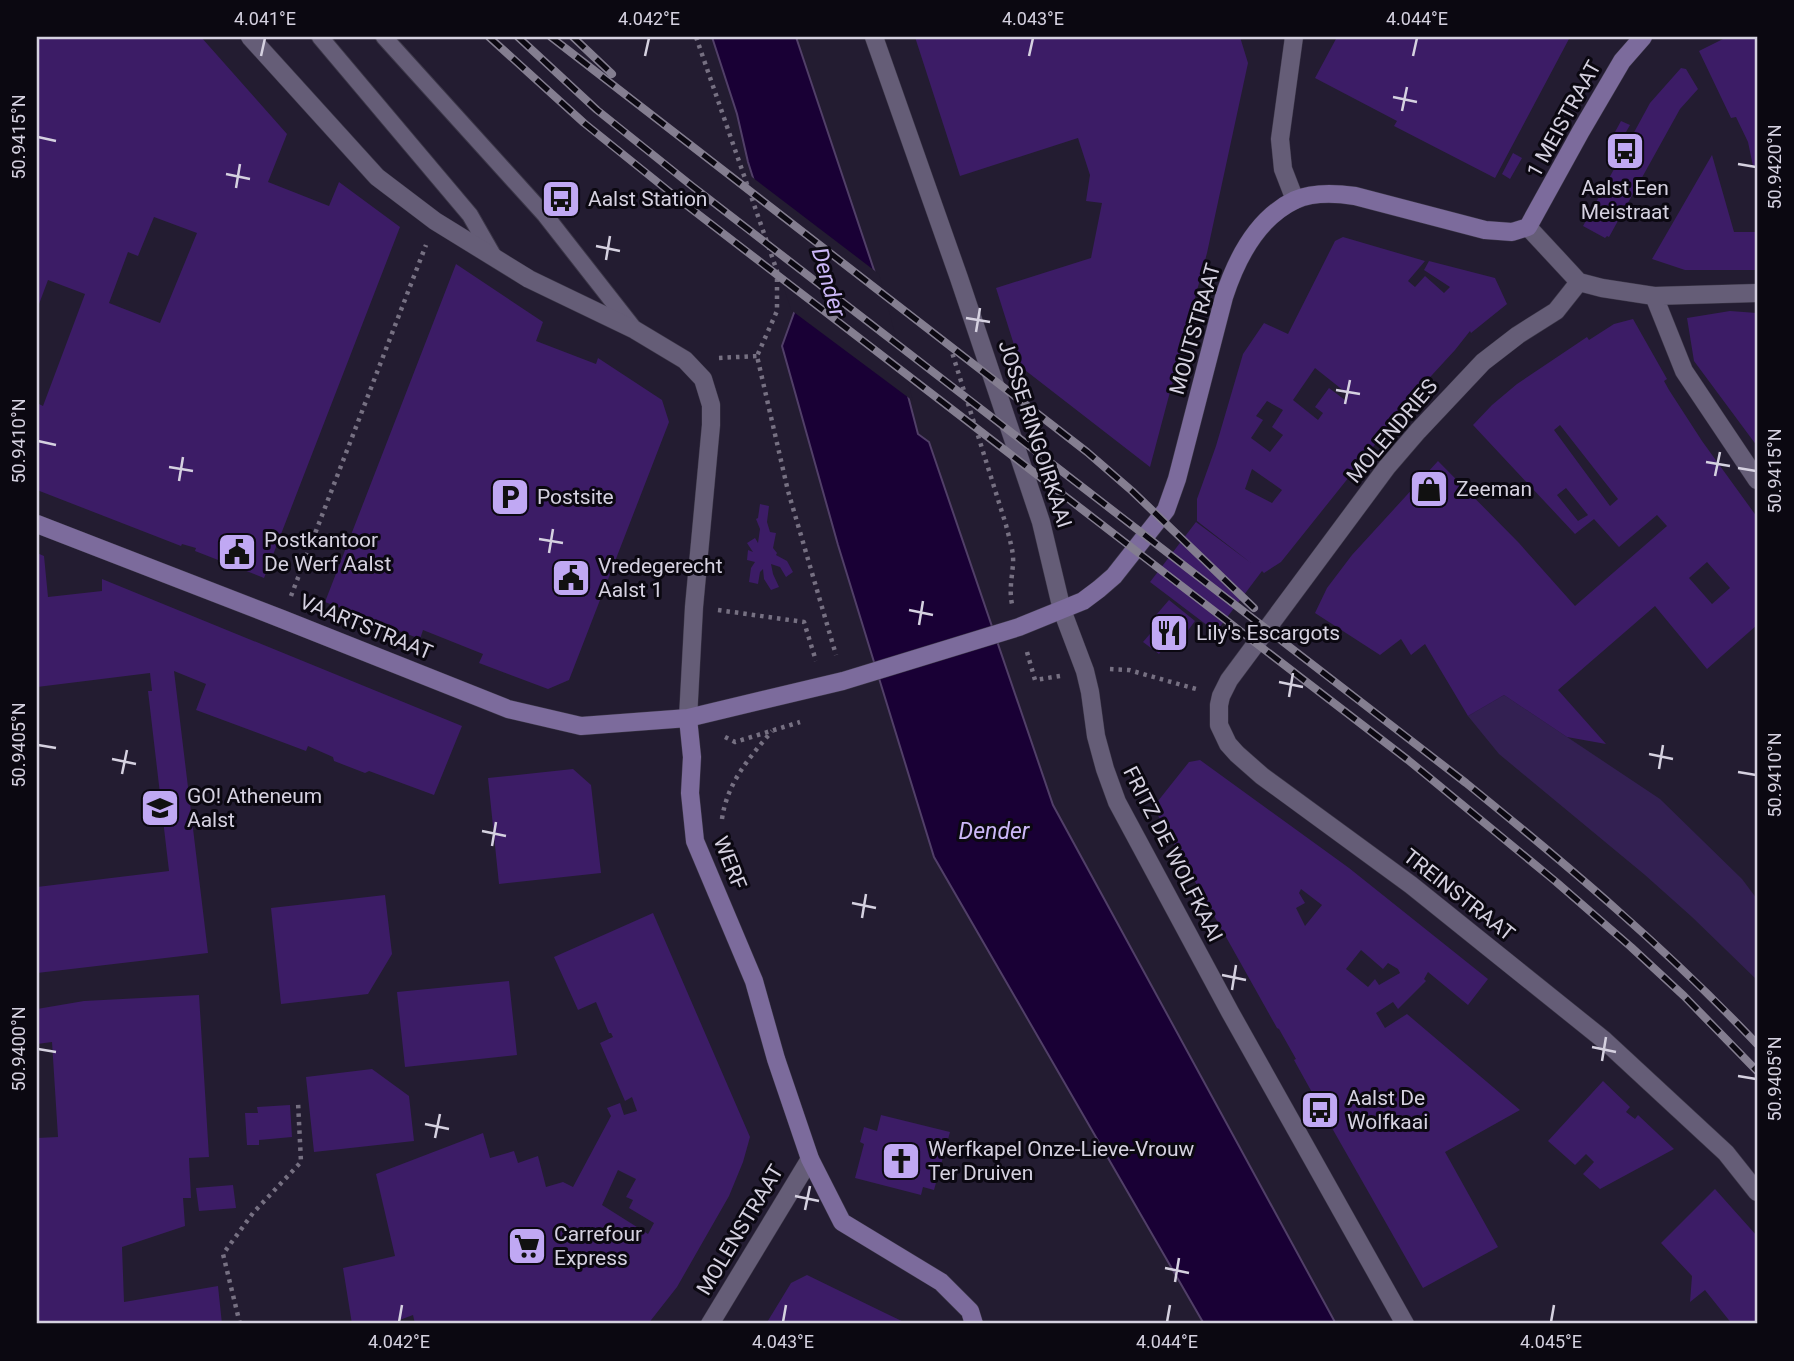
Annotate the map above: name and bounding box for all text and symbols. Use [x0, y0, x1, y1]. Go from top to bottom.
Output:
text: 4.041°E [234, 8, 296, 29]
text: 4.042°E [618, 8, 680, 29]
text: 4.043°E [1002, 8, 1064, 29]
text: 4.044°E [1386, 8, 1448, 29]
street label: 1 MEISTRAAT [1522, 56, 1606, 181]
text: 50.9415°N [8, 94, 29, 180]
text: 50.9420°N [1764, 124, 1785, 210]
bus stop icon: Aalst Een Meistraat [1604, 130, 1646, 172]
place label: Aalst Een Meistraat [1581, 176, 1669, 224]
bus stop icon: Aalst Station [540, 178, 582, 220]
place label: Aalst Station [588, 187, 707, 211]
water label: Dender [806, 244, 852, 321]
street label: MOUTSTRAAT [1165, 260, 1225, 397]
street label: JOSSE RINGOIRKAAI [993, 337, 1077, 531]
street label: MOLENDRIES [1342, 374, 1442, 488]
text: 50.9410°N [8, 398, 29, 484]
text: 50.9415°N [1764, 428, 1785, 514]
shop icon: Zeeman [1408, 468, 1450, 510]
parking icon: Postsite [489, 476, 531, 518]
place label: Zeeman [1456, 477, 1532, 501]
place label: Postsite [537, 485, 614, 509]
place label: Postkantoor De Werf Aalst [264, 528, 391, 576]
public building icon: Postkantoor De Werf Aalst [216, 531, 258, 573]
place label: Vredegerecht Aalst 1 [598, 554, 723, 602]
public building icon: Vredegerecht Aalst 1 [550, 557, 592, 599]
street label: VAARTSTRAAT [296, 589, 436, 665]
restaurant icon: Lily's Escargots [1148, 612, 1190, 654]
place label: Lily's Escargots [1196, 621, 1340, 645]
text: 50.9405°N [8, 702, 29, 788]
text: 50.9410°N [1764, 732, 1785, 818]
street label: FRITZ DE WOLFKAAI [1118, 762, 1228, 946]
place label: GO! Atheneum Aalst [187, 784, 322, 832]
school or university icon: GO! Atheneum Aalst [139, 787, 181, 829]
water label: Dender [959, 818, 1031, 845]
street label: WERF [709, 833, 751, 893]
street label: TREINSTRAAT [1399, 844, 1520, 946]
text: 50.9400°N [8, 1006, 29, 1092]
text: 50.9405°N [1764, 1036, 1785, 1122]
place label: Aalst De Wolfkaai [1347, 1086, 1428, 1134]
bus stop icon: Aalst De Wolfkaai [1299, 1089, 1341, 1131]
place label: Werfkapel Onze-Lieve-Vrouw Ter Druiven [928, 1137, 1194, 1185]
church icon: Werfkapel Onze-Lieve-Vrouw Ter Druiven [880, 1140, 922, 1182]
street label: MOLENSTRAAT [692, 1160, 789, 1299]
place label: Carrefour Express [554, 1222, 642, 1270]
supermarket icon: Carrefour Express [506, 1225, 548, 1267]
text: 4.042°E [368, 1331, 430, 1352]
text: 4.043°E [752, 1331, 814, 1352]
text: 4.044°E [1136, 1331, 1198, 1352]
text: 4.045°E [1520, 1331, 1582, 1352]

